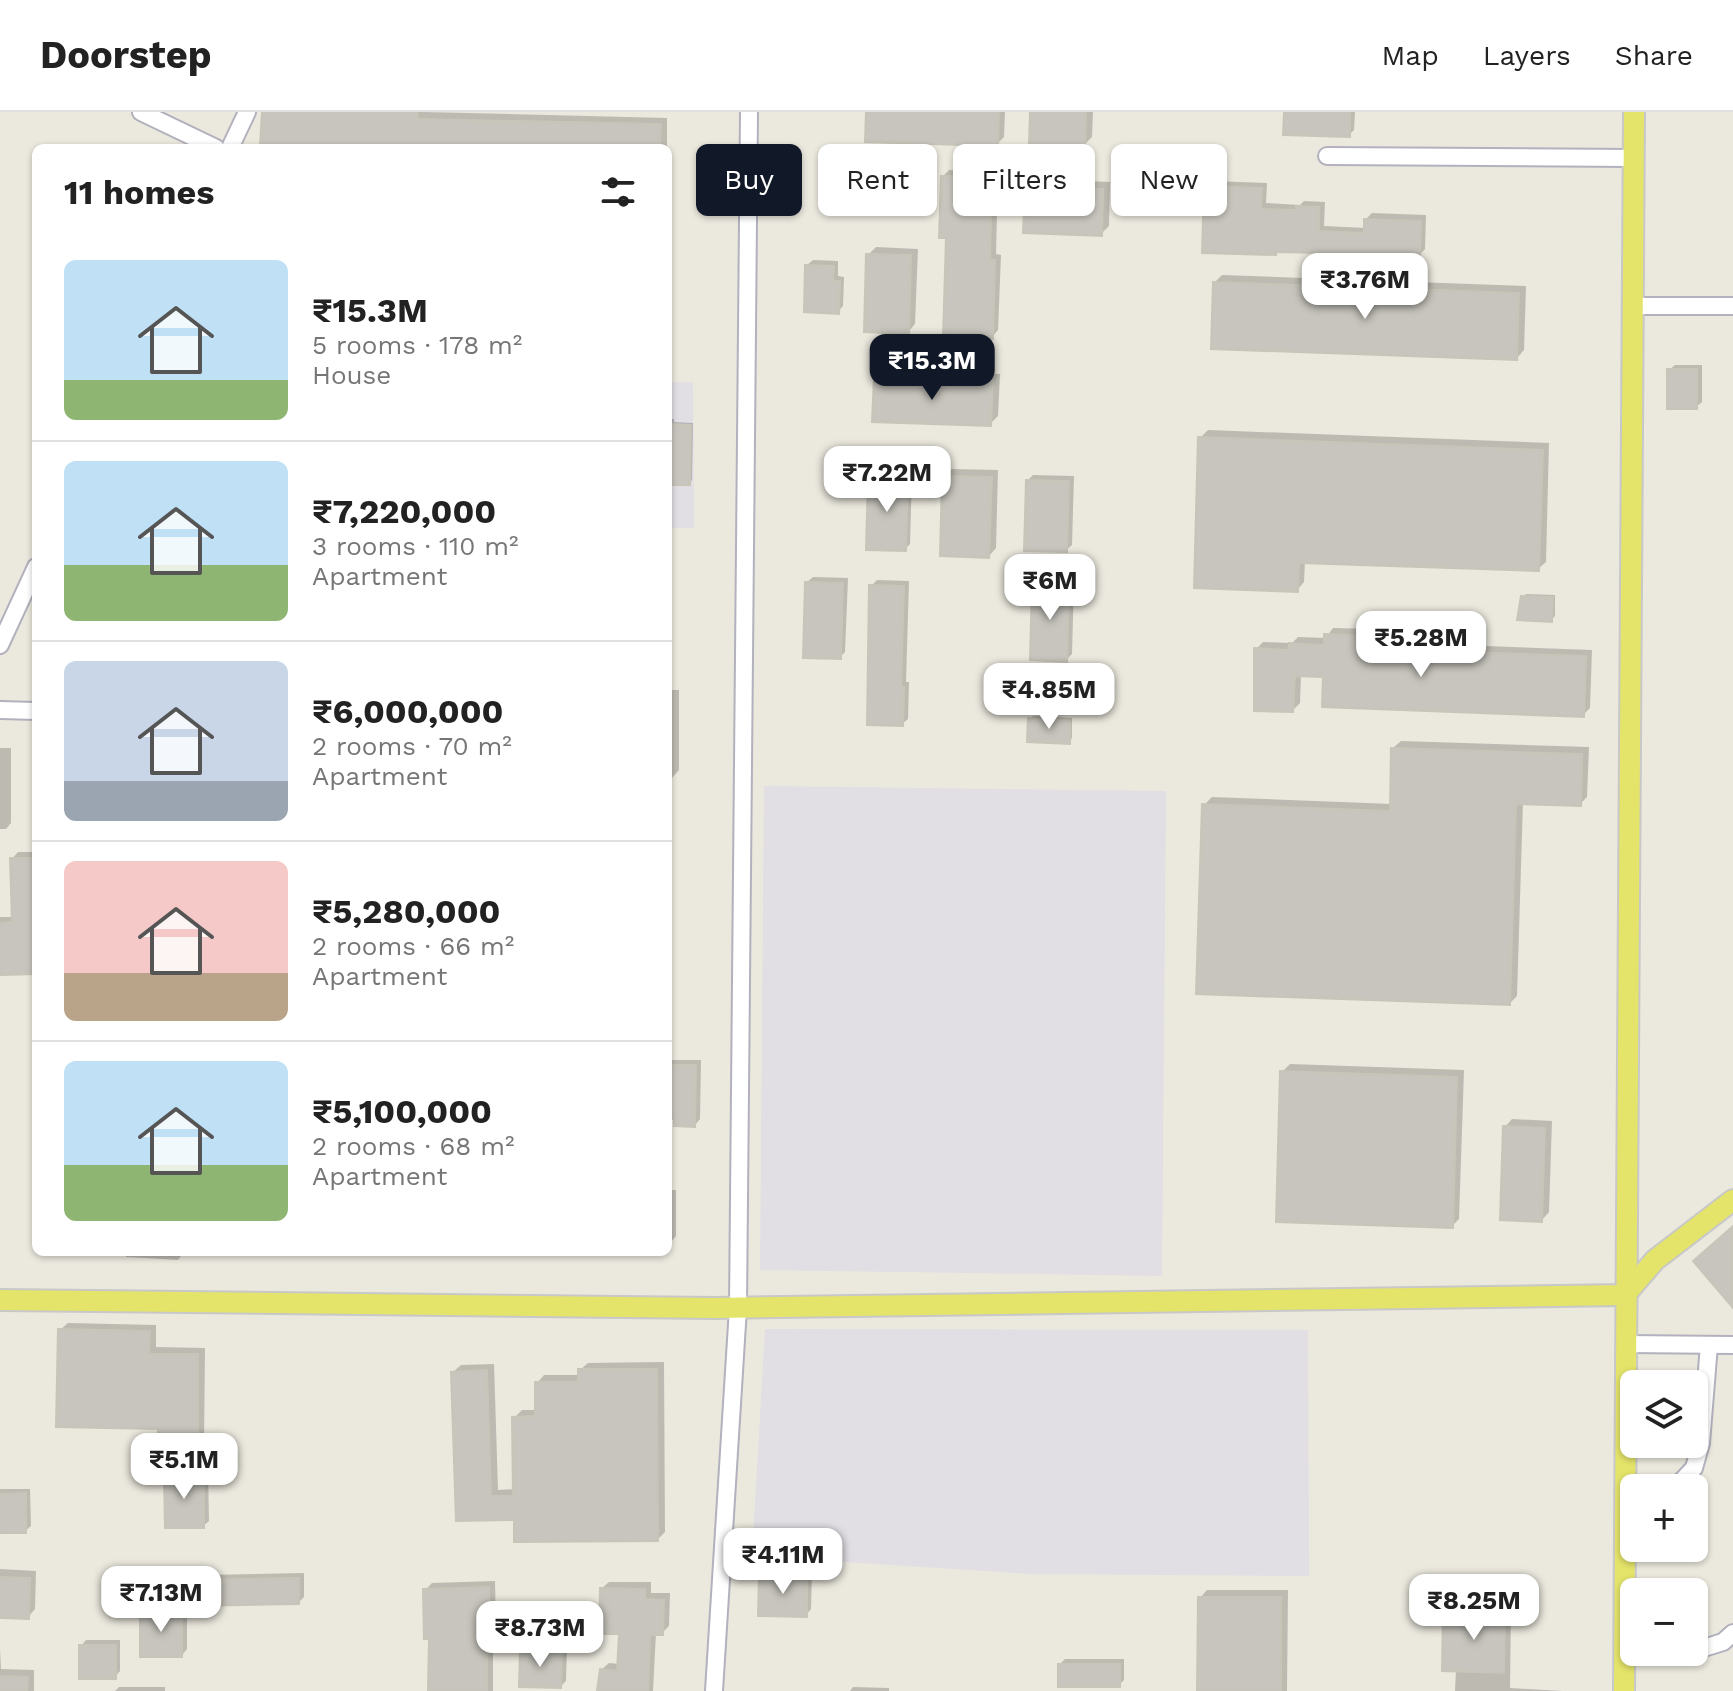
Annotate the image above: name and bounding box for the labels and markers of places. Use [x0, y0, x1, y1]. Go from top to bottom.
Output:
pin: ₹3.76M [1300, 253, 1430, 321]
pin: ₹15.3M [867, 334, 997, 402]
pin: ₹7.22M [822, 446, 952, 514]
pin: ₹6M [1011, 554, 1089, 622]
pin: ₹5.28M [1356, 611, 1486, 679]
pin: ₹4.85M [984, 663, 1114, 731]
pin: ₹5.1M [128, 1433, 240, 1501]
pin: ₹4.11M [718, 1528, 848, 1596]
pin: ₹7.13M [96, 1566, 226, 1634]
pin: ₹8.25M [1409, 1574, 1539, 1642]
pin: ₹8.73M [475, 1601, 605, 1669]

